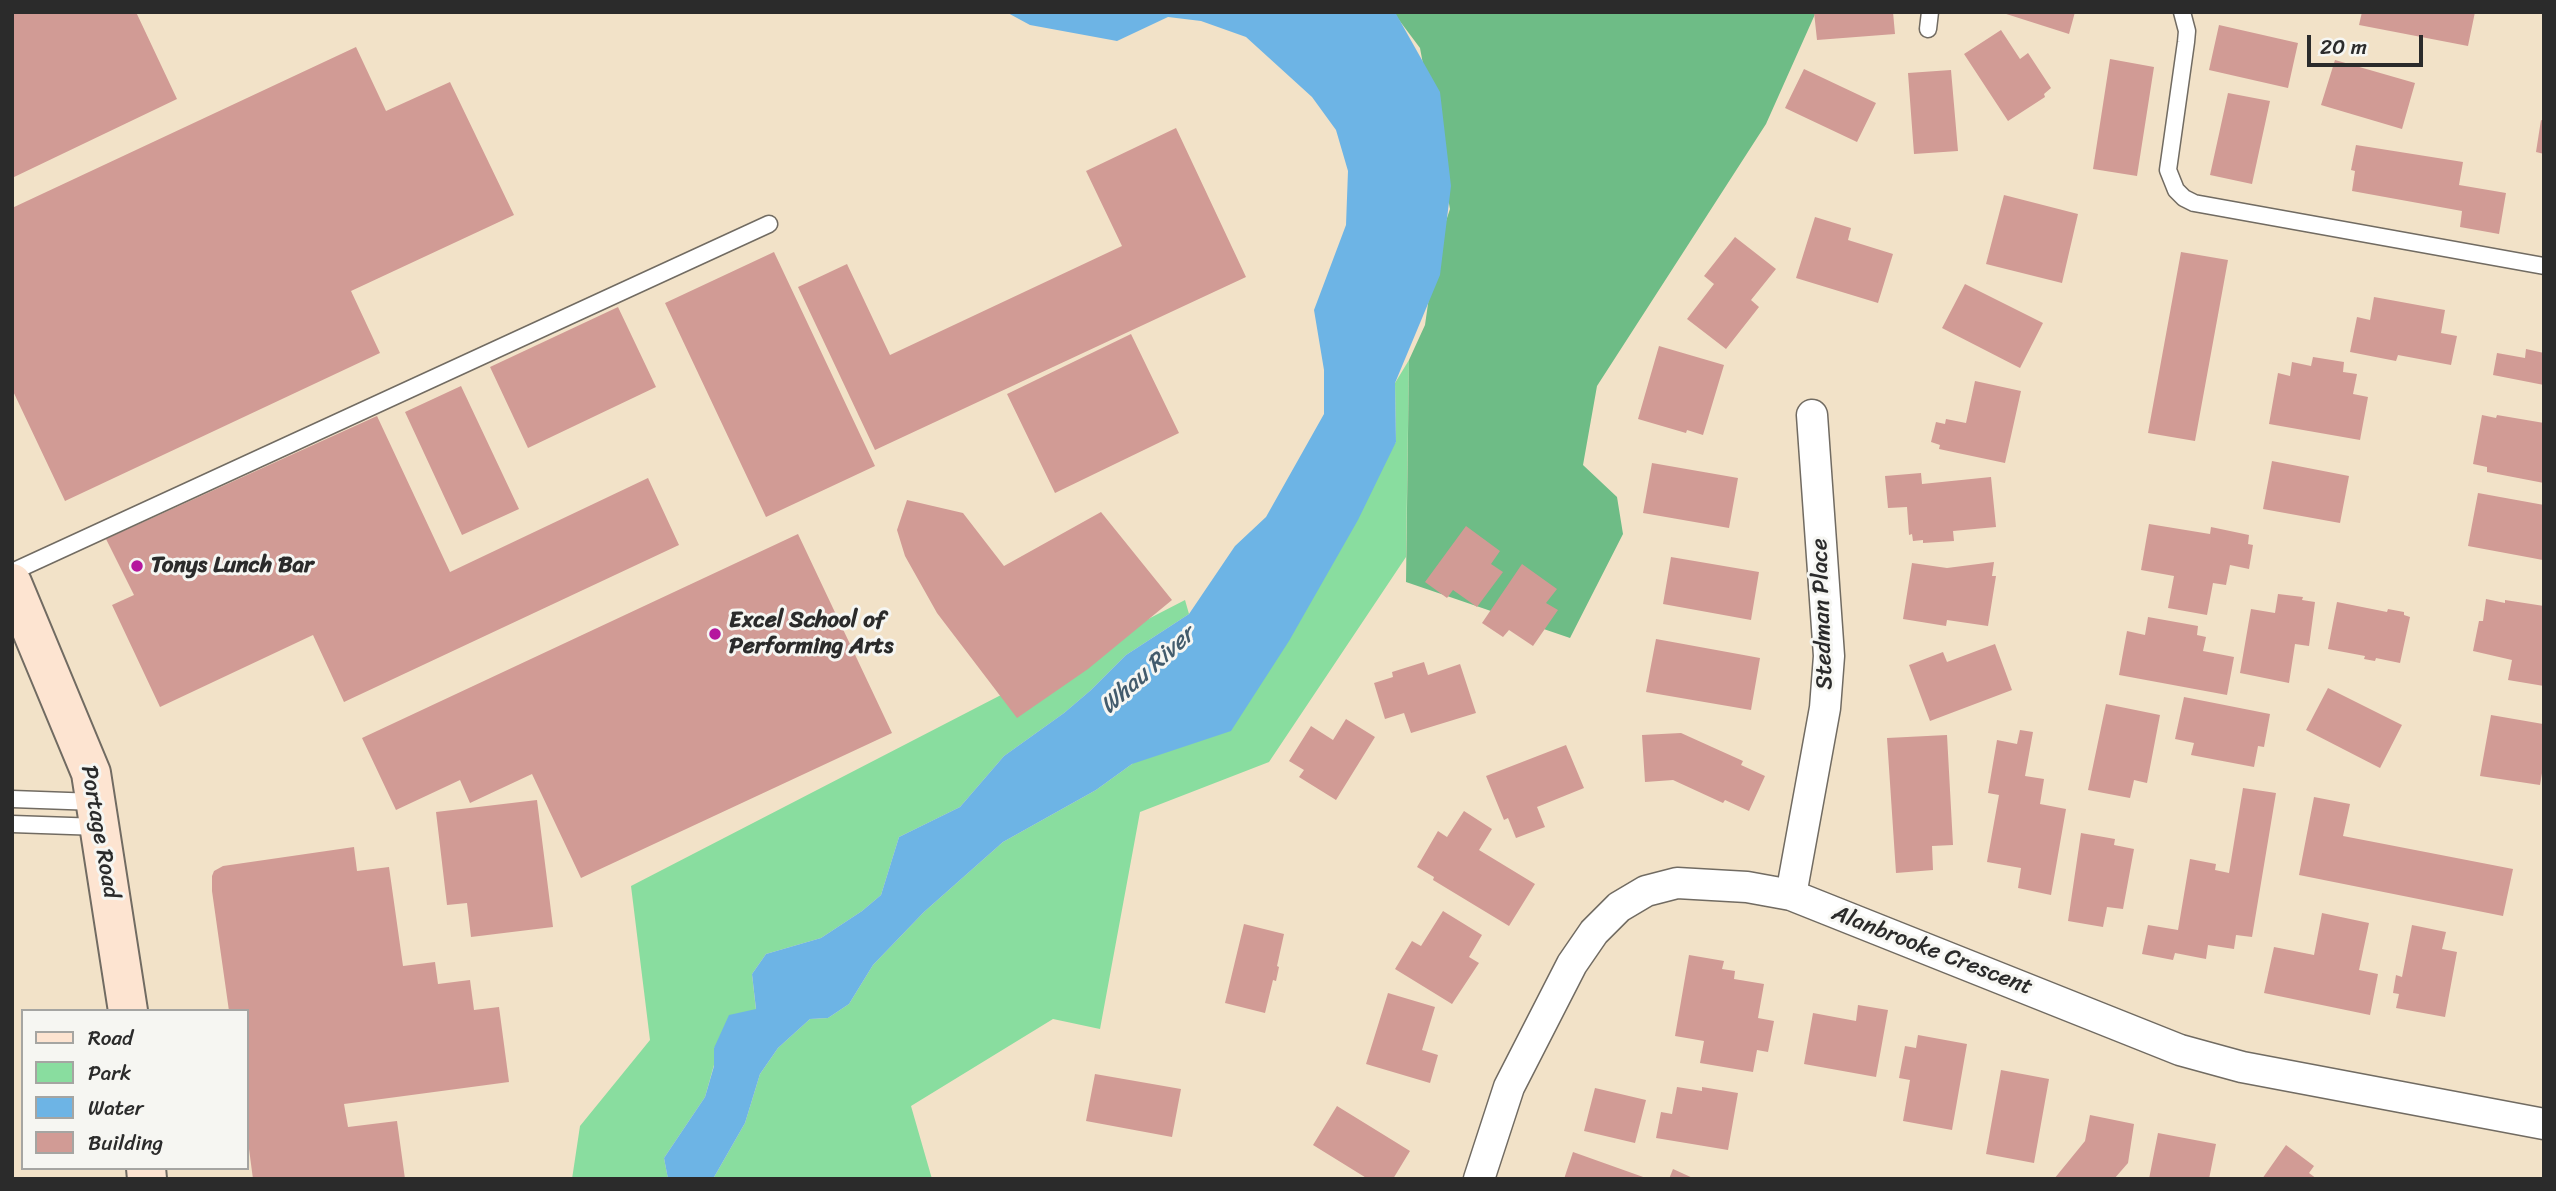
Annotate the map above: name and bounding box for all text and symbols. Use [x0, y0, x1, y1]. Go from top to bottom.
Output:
scale bar [2311, 21, 2426, 65]
text: 20 m [2320, 28, 2367, 66]
street label: Stedman Place [1807, 538, 1839, 690]
place label: Tonys Lunch Bar [151, 552, 313, 580]
marker: Tonys Lunch Bar [129, 558, 145, 574]
place label: Excel School of Performing Arts [729, 607, 893, 661]
water label: Whau River [1095, 621, 1201, 721]
marker: Excel School of Performing Arts [707, 626, 723, 642]
street label: Portage Road [74, 763, 124, 901]
street label: Alanbrooke Crescent [1828, 900, 2036, 1002]
legend [21, 1009, 248, 1170]
text: Road [88, 1019, 133, 1057]
text: Park [88, 1054, 131, 1092]
text: Water [88, 1089, 143, 1127]
text: Building [88, 1124, 163, 1162]

